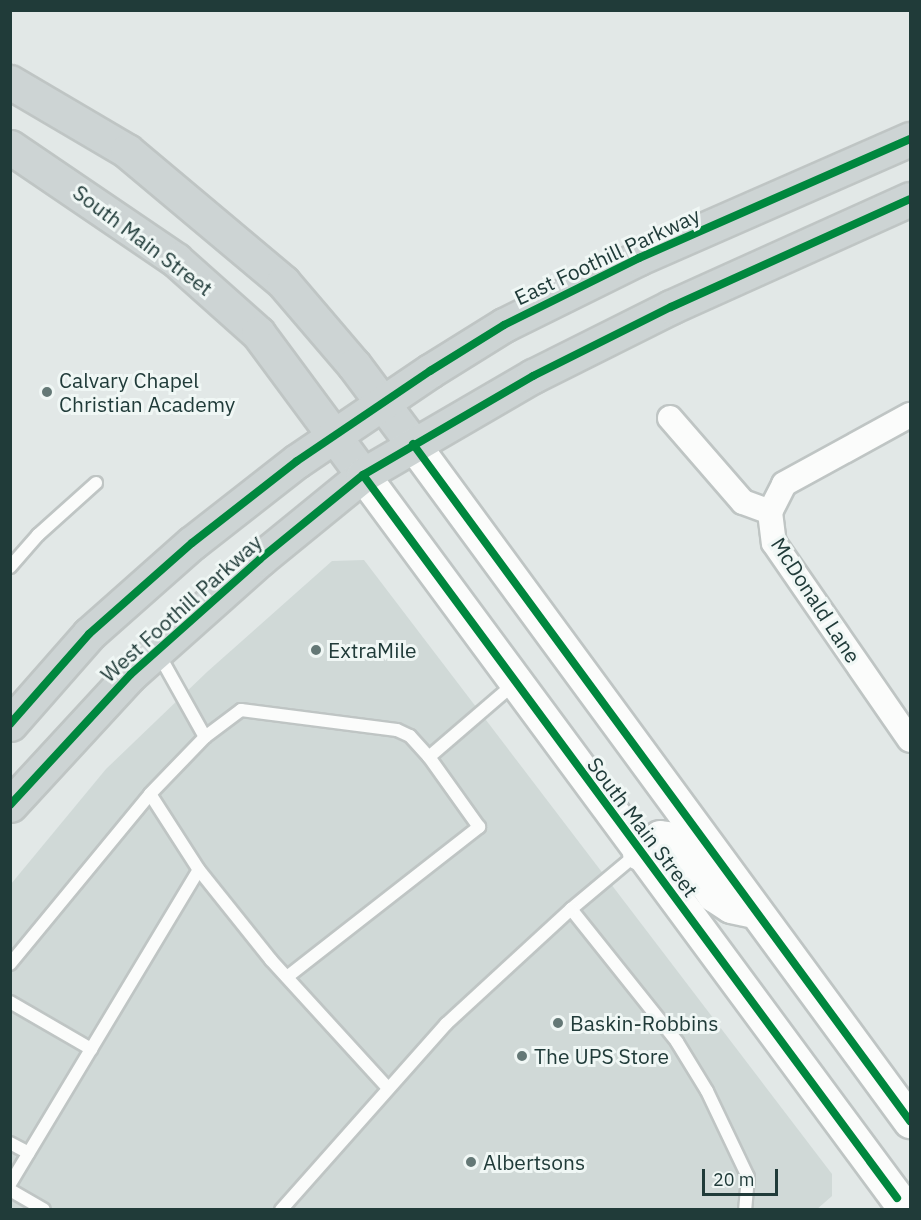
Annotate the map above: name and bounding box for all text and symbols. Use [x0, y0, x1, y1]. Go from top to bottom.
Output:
street label: South Main Street [68, 179, 218, 301]
street label: East Foothill Parkway [510, 202, 704, 310]
place label: Calvary Chapel Christian Academy [59, 367, 235, 417]
marker: Calvary Chapel Christian Academy [40, 385, 54, 399]
street label: West Foothill Parkway [95, 529, 267, 687]
street label: McDonald Lane [766, 532, 866, 668]
place label: ExtraMile [328, 637, 417, 663]
marker: ExtraMile [309, 643, 323, 657]
street label: South Main Street [582, 752, 704, 902]
place label: Baskin-Robbins [570, 1010, 718, 1036]
marker: Baskin-Robbins [551, 1016, 565, 1030]
place label: The UPS Store [534, 1043, 669, 1069]
marker: The UPS Store [515, 1049, 529, 1063]
place label: Albertsons [483, 1149, 585, 1175]
marker: Albertsons [464, 1155, 478, 1169]
scale bar [705, 1157, 782, 1195]
text: 20 m [713, 1168, 755, 1191]

